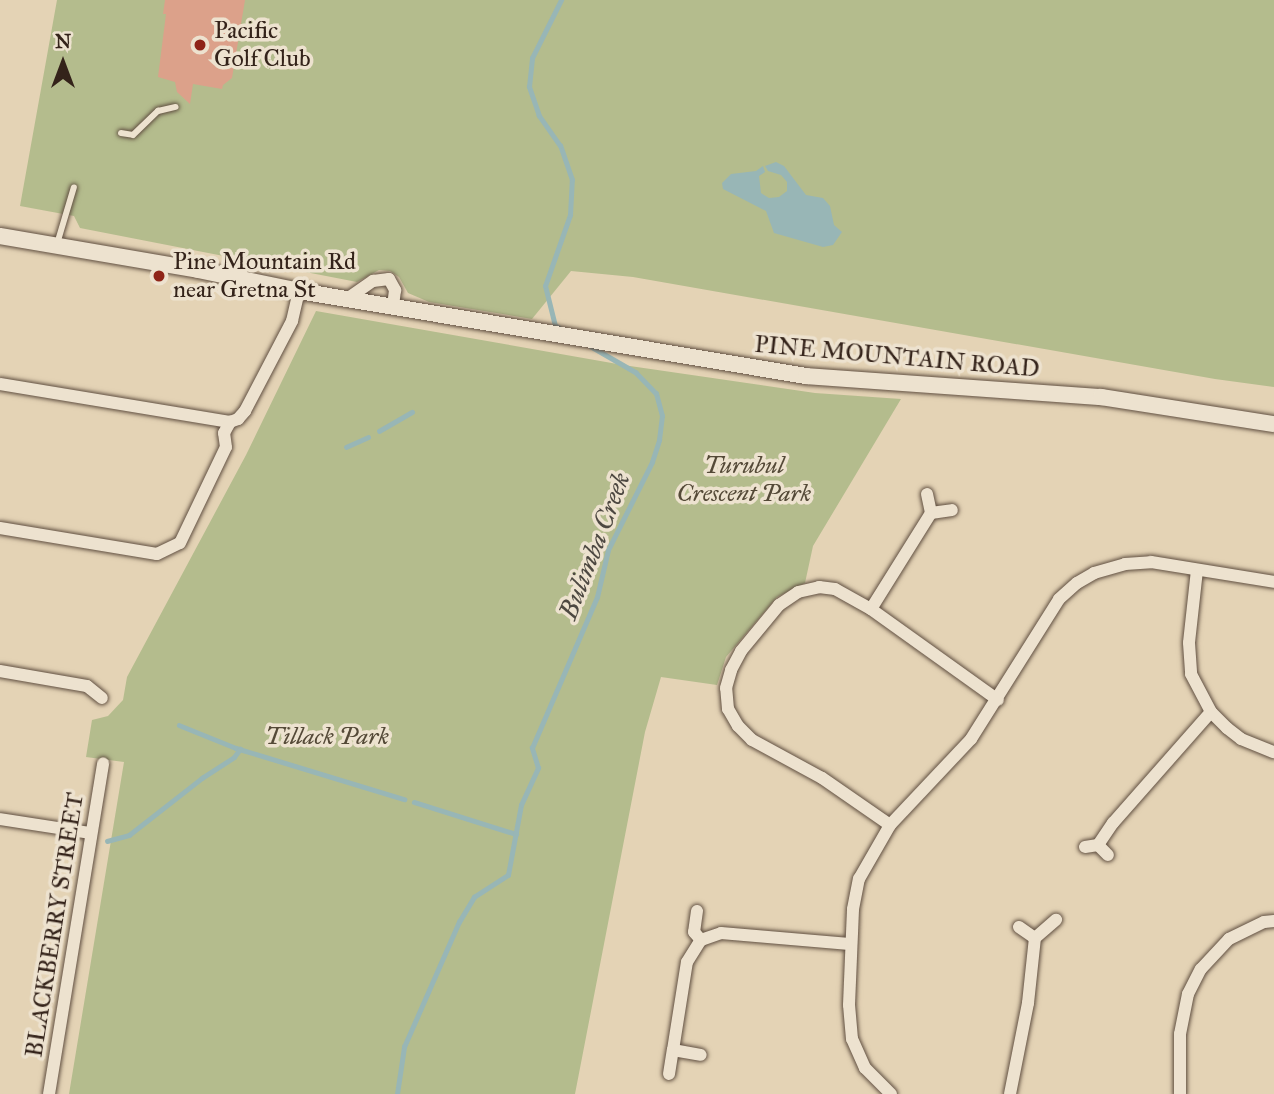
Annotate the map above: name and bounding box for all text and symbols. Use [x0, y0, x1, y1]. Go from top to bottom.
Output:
place label: Pacific Golf Club [214, 17, 311, 73]
north arrow [28, 28, 98, 98]
text: N [55, 30, 71, 53]
marker: Pacific Golf Club [192, 37, 208, 53]
place label: Pine Mountain Rd near Gretna St [173, 248, 356, 304]
marker: Pine Mountain Rd near Gretna St [151, 268, 167, 284]
street label: PINE MOUNTAIN ROAD [753, 330, 1041, 384]
park label: Turubul Crescent Park [677, 452, 811, 508]
water label: Bulimba Creek [553, 468, 637, 624]
park label: Tillack Park [265, 723, 389, 751]
street label: BLACKBERRY STREET [20, 791, 90, 1059]

